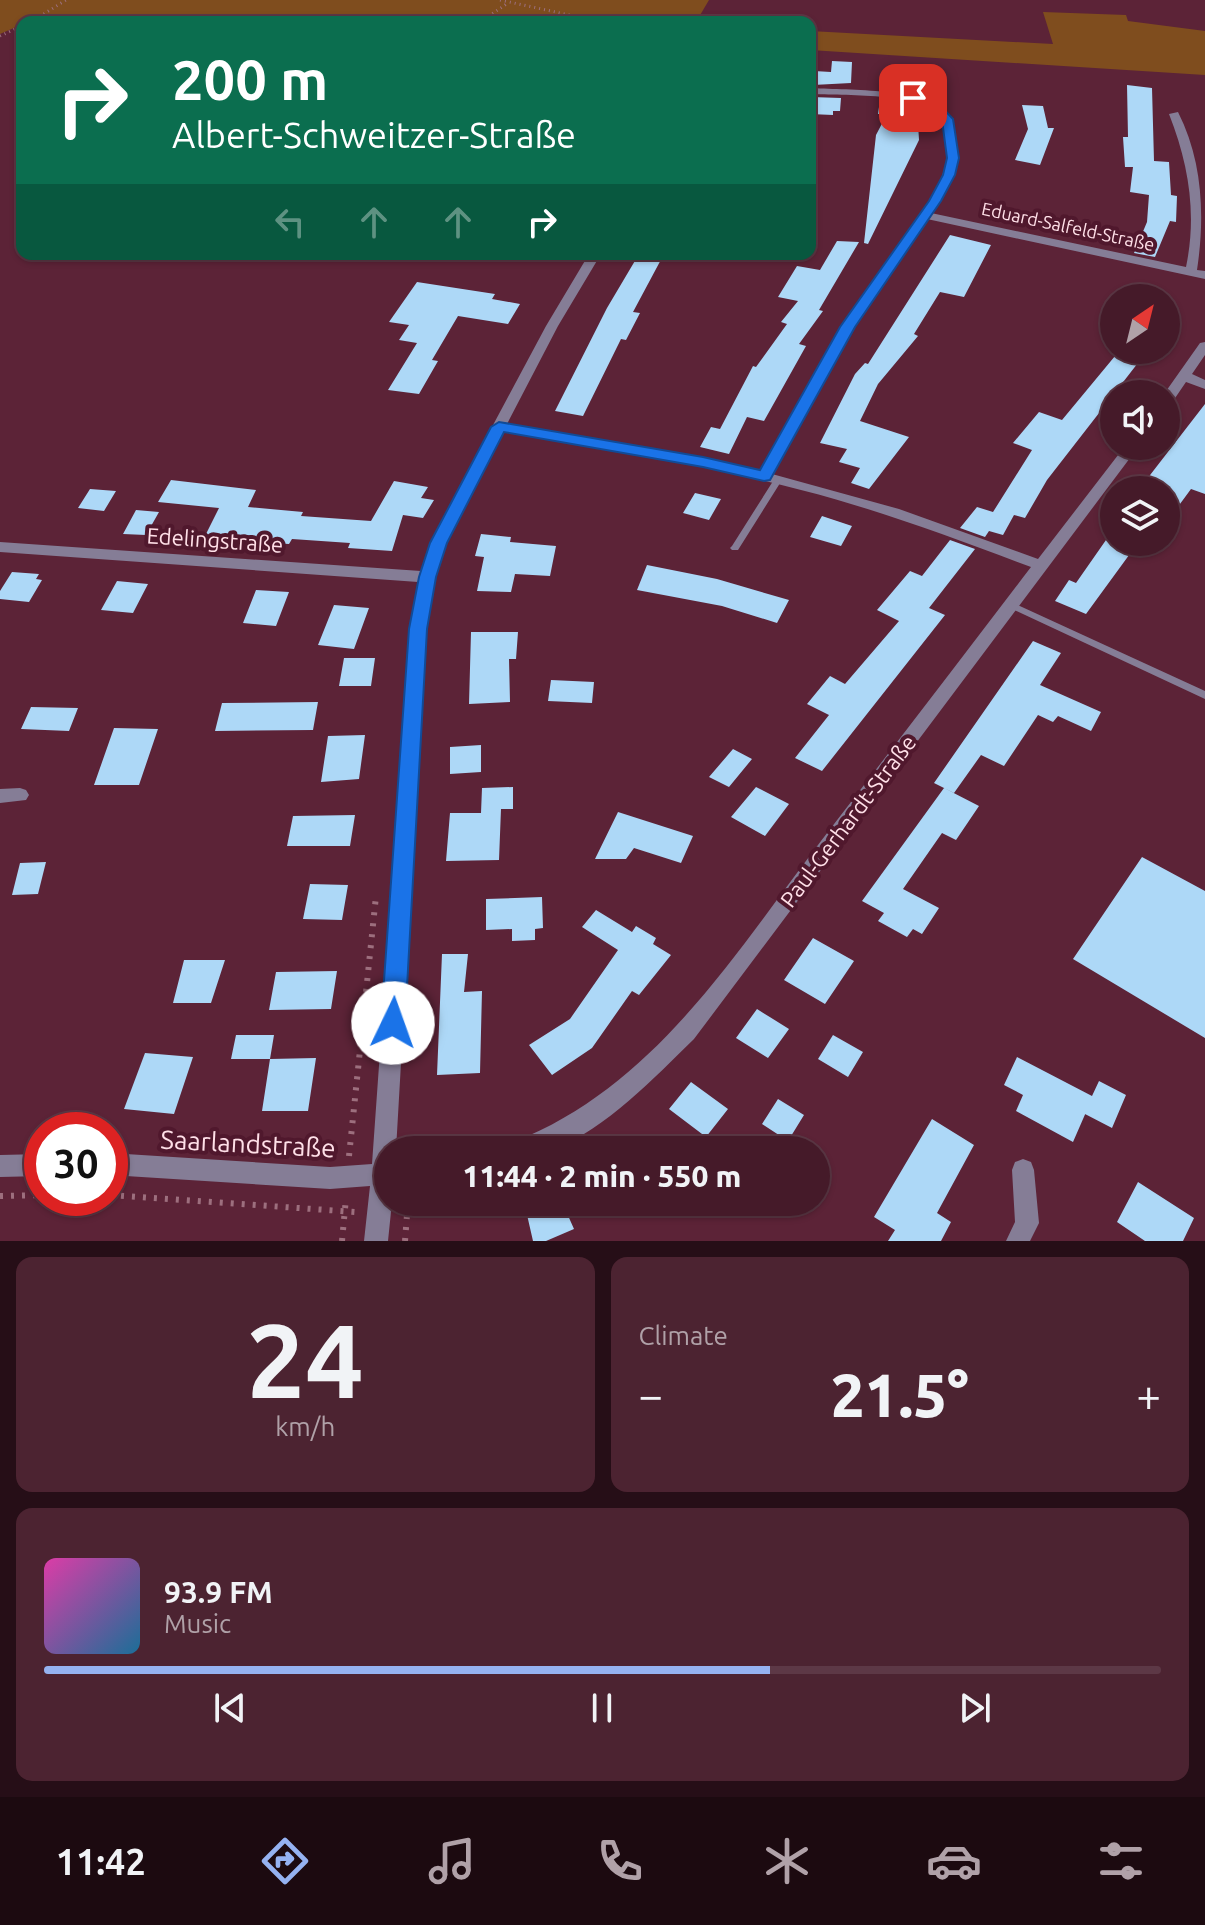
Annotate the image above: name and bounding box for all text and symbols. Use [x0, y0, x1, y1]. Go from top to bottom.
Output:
icon: right [40, 48, 144, 152]
text: 200 m [172, 48, 328, 111]
pin [879, 64, 947, 132]
icon: arrive [891, 76, 935, 120]
text: Albert-Schweitzer-Straße [172, 114, 576, 155]
street label: Eduard-Salfeld-Straße [980, 198, 1157, 254]
icon: left [268, 200, 312, 244]
icon: ahead [352, 200, 396, 244]
icon: ahead [436, 200, 480, 244]
icon: right [520, 200, 564, 244]
north arrow [1100, 284, 1180, 364]
map controls [1100, 284, 1180, 556]
button: sound [1100, 380, 1180, 460]
button: layers [1100, 476, 1180, 556]
street label: Edelingstraße [146, 522, 284, 557]
street label: Paul-Gerhardt-Straße [775, 730, 920, 912]
position arrow [351, 981, 435, 1065]
speed limit sign: 30 [24, 1112, 128, 1216]
street label: Saarlandstraße [160, 1124, 336, 1163]
text: 11:44 · 2 min · 550 m [463, 1159, 741, 1193]
text: 24 [247, 1301, 364, 1418]
text: Climate [639, 1321, 728, 1350]
text: 21.5° [831, 1361, 969, 1428]
text: − [639, 1370, 663, 1419]
text: + [1136, 1370, 1161, 1419]
text: km/h [275, 1412, 335, 1441]
text: 93.9 FM [164, 1575, 273, 1609]
text: Music [164, 1609, 231, 1638]
icon: previous [208, 1686, 252, 1730]
icon: pause [580, 1686, 624, 1730]
icon: next [953, 1686, 997, 1730]
icon: directions [257, 1833, 313, 1889]
icon: music [424, 1833, 480, 1889]
icon: phone [592, 1833, 648, 1889]
icon: climate [759, 1833, 815, 1889]
icon: car [926, 1833, 982, 1889]
icon: filters [1093, 1833, 1149, 1889]
text: 11:42 [56, 1841, 146, 1882]

